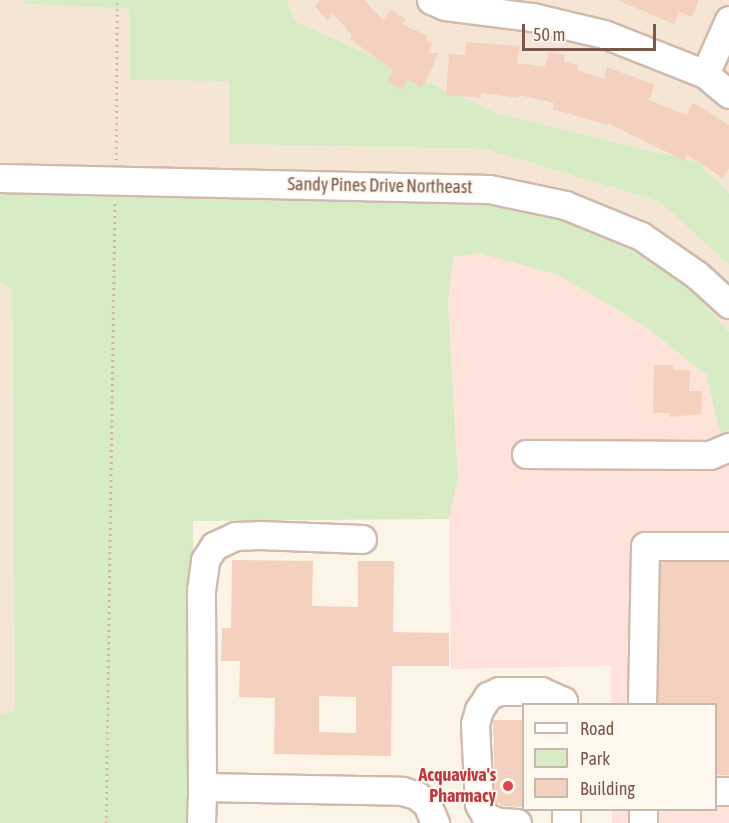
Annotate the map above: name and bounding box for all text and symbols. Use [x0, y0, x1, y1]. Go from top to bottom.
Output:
scale bar [525, 12, 658, 50]
text: 50 m [533, 24, 565, 45]
street label: Sandy Pines Drive Northeast [287, 174, 473, 198]
legend [522, 703, 717, 811]
text: Road [580, 718, 614, 739]
text: Park [580, 748, 610, 769]
place label: Acquaviva's Pharmacy [418, 765, 496, 808]
text: Building [580, 778, 635, 799]
marker: Acquaviva's Pharmacy [501, 779, 515, 793]

